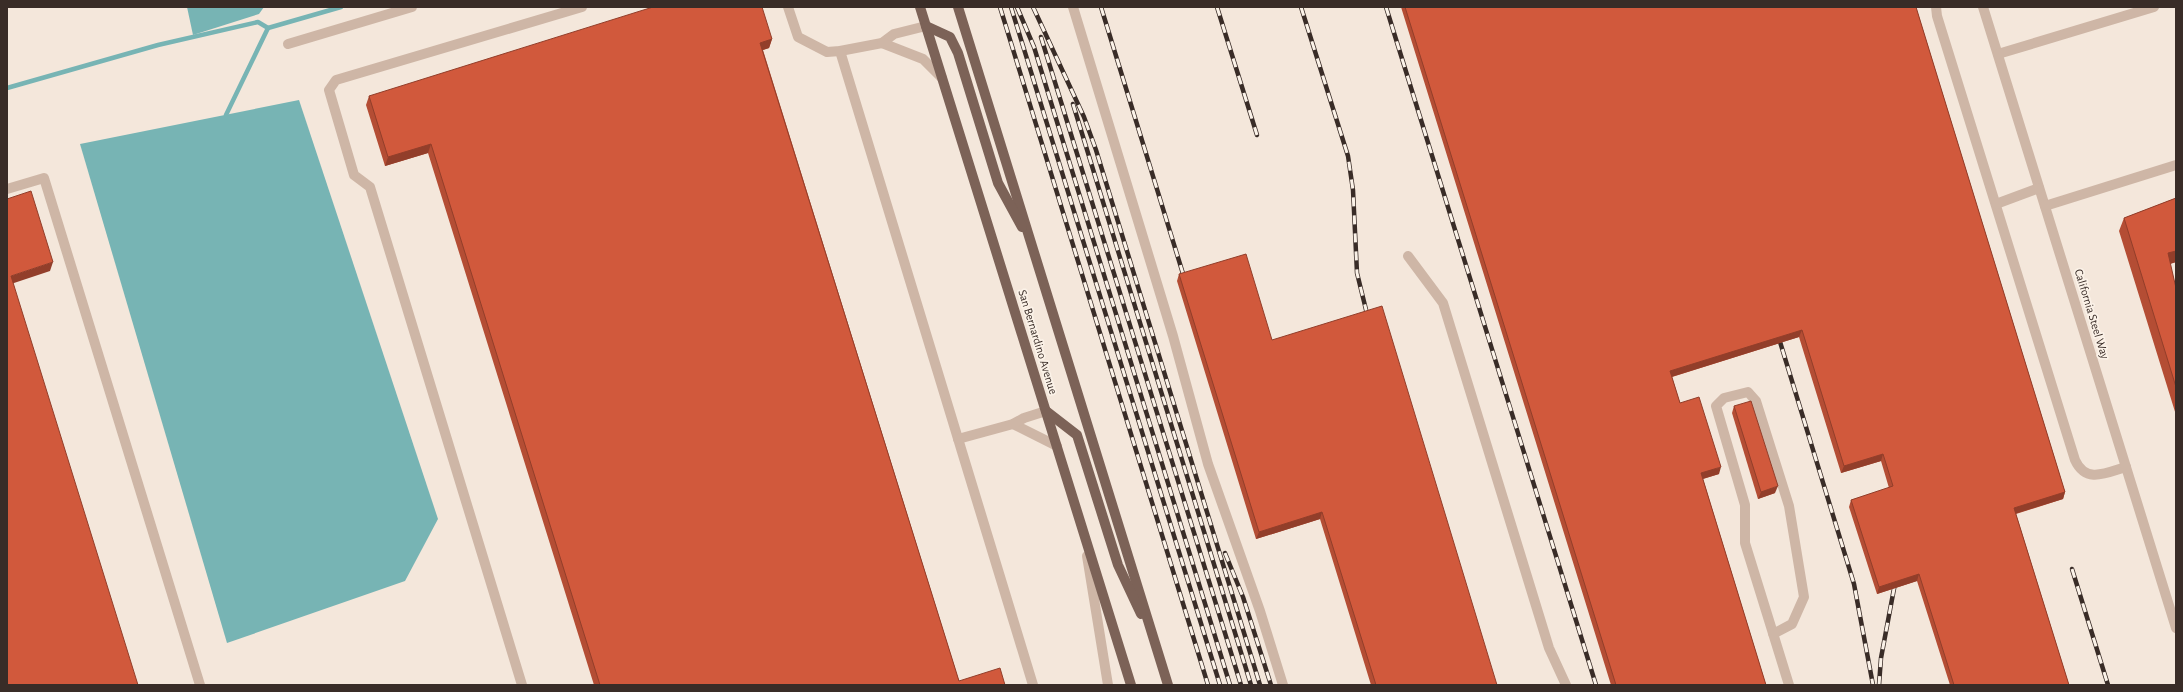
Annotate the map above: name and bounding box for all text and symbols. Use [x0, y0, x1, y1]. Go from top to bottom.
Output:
street label: California Steel Way [2072, 268, 2111, 361]
street label: San Bernardino Avenue [1016, 288, 1060, 396]

